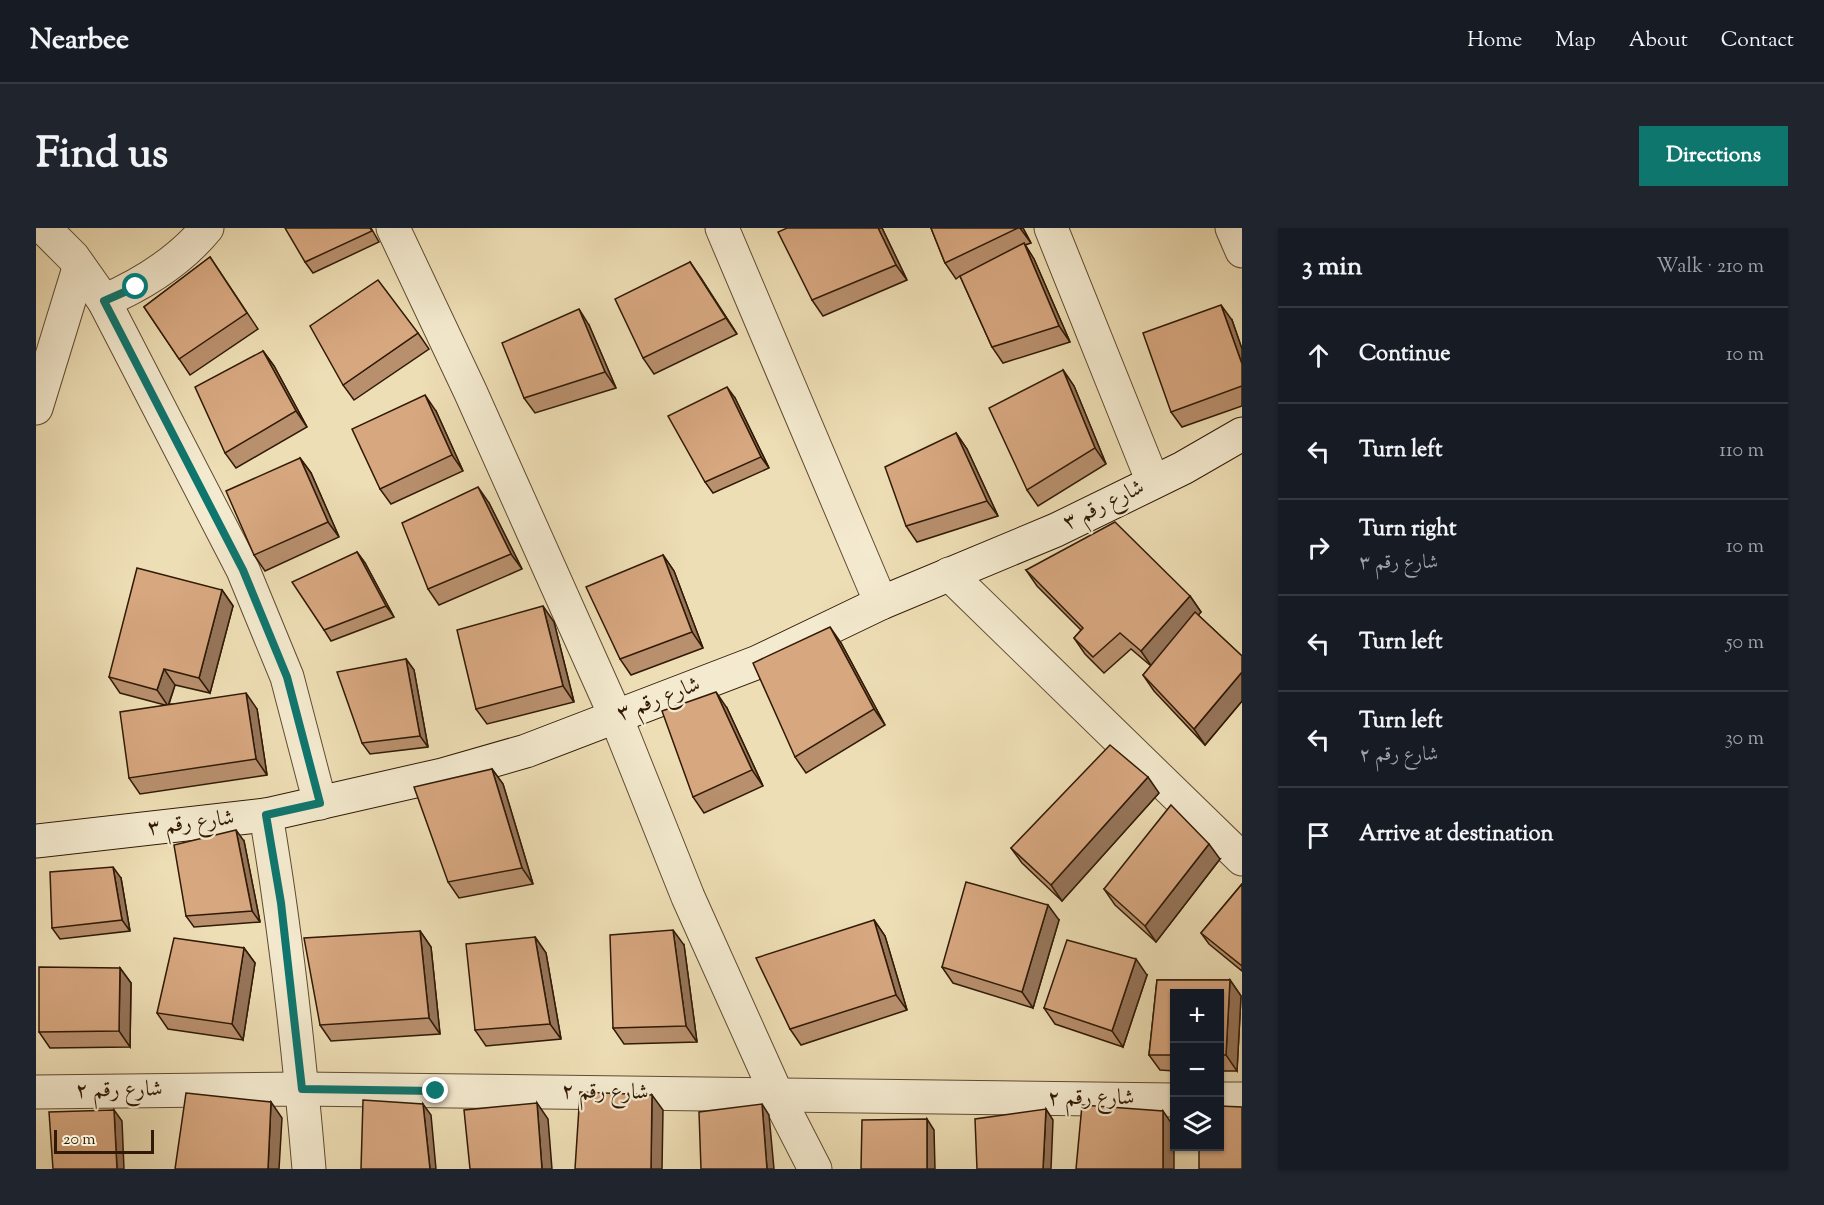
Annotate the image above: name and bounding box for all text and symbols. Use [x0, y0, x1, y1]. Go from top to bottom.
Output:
text: Nearbee [30, 21, 129, 61]
text: Home [1467, 26, 1522, 56]
text: Map [1555, 26, 1596, 56]
text: About [1629, 26, 1688, 56]
text: Contact [1721, 26, 1794, 56]
text: Find us [36, 126, 168, 186]
button: Directions [1639, 126, 1788, 186]
text: 3 min [1302, 249, 1362, 286]
text: Walk · 210 m [1656, 253, 1764, 282]
route start [122, 273, 148, 299]
icon: ahead [1302, 339, 1335, 372]
text: Continue [1359, 339, 1450, 371]
text: 10 m [1726, 341, 1764, 370]
icon: left [1302, 435, 1335, 468]
text: Turn left [1359, 435, 1442, 467]
text: 110 m [1719, 437, 1764, 466]
street label: شارع رقم ٣ [1058, 473, 1151, 541]
text: Turn right [1359, 514, 1456, 546]
icon: right [1302, 531, 1335, 564]
text: 10 m [1726, 533, 1764, 562]
text: شارع رقم ٣ [1359, 549, 1438, 578]
icon: left [1302, 627, 1335, 660]
text: Turn left [1359, 627, 1442, 659]
text: 50 m [1726, 629, 1764, 658]
street label: شارع رقم ٣ [613, 669, 706, 732]
text: Turn left [1359, 706, 1442, 738]
icon: left [1302, 723, 1335, 756]
text: 30 m [1725, 725, 1764, 754]
text: شارع رقم ٢ [1359, 741, 1438, 770]
street label: شارع رقم ٣ [146, 803, 236, 847]
icon: arrive [1302, 819, 1335, 852]
text: Arrive at destination [1359, 819, 1554, 851]
map controls [1170, 989, 1224, 1151]
button: + [1170, 989, 1224, 1043]
button: − [1170, 1043, 1224, 1097]
street label: شارع رقم ٢ [75, 1074, 163, 1110]
street label: شارع رقم ٢ [561, 1076, 649, 1112]
route end [422, 1077, 448, 1103]
street label: شارع رقم ٢ [1047, 1083, 1135, 1117]
button: layers [1170, 1097, 1224, 1151]
scale bar [54, 1127, 154, 1154]
text: 20 m [63, 1129, 96, 1152]

